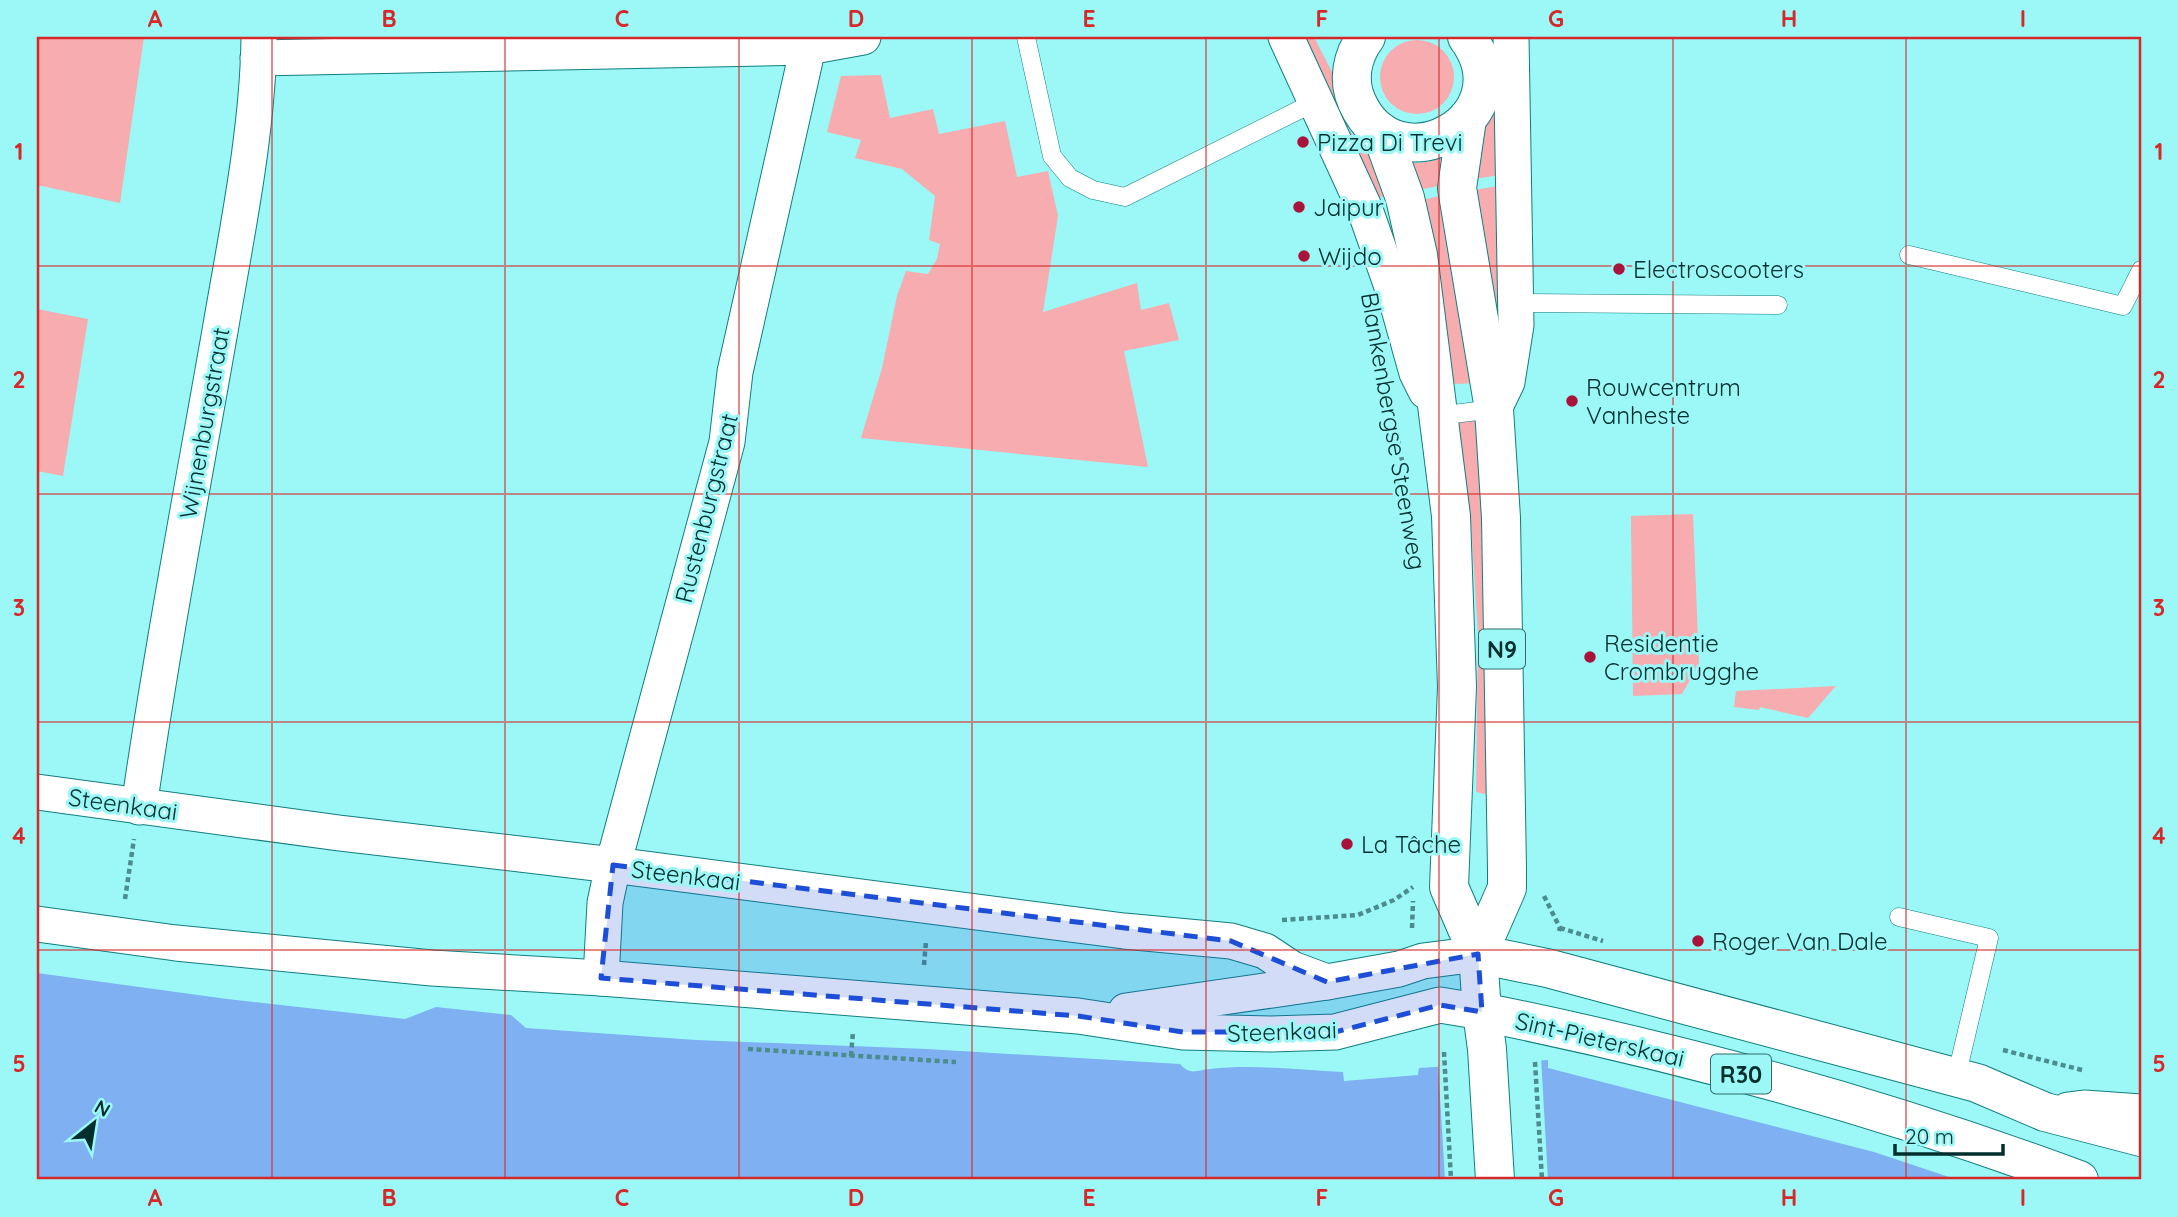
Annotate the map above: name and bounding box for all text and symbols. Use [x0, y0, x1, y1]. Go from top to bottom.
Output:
text: A [148, 4, 163, 33]
text: B [381, 4, 397, 33]
text: C [615, 4, 629, 33]
text: D [848, 4, 864, 33]
text: E [1082, 4, 1096, 33]
text: F [1316, 4, 1328, 33]
text: G [1548, 4, 1564, 33]
text: H [1781, 4, 1797, 33]
text: I [2020, 4, 2026, 33]
place label: Pizza Di Trevi [1317, 127, 1463, 157]
marker: Pizza Di Trevi [1295, 134, 1311, 150]
text: 1 [15, 137, 23, 166]
text: 1 [2155, 137, 2163, 166]
place label: Jaipur [1313, 192, 1384, 222]
marker: Jaipur [1291, 199, 1307, 215]
place label: Wijdo [1318, 241, 1382, 271]
marker: Wijdo [1296, 248, 1312, 264]
place label: Electroscooters [1633, 254, 1804, 284]
marker: Electroscooters [1611, 261, 1627, 277]
street label: Blankenbergse Steenweg [1355, 290, 1433, 572]
street label: Wijnenburgstraat [172, 325, 236, 521]
text: 2 [12, 365, 26, 394]
text: 2 [2152, 365, 2166, 394]
place label: Rouwcentrum Vanheste [1586, 372, 1741, 430]
marker: Rouwcentrum Vanheste [1564, 393, 1580, 409]
street label: Rustenburgstraat [668, 410, 744, 606]
text: 3 [13, 593, 25, 622]
text: 3 [2153, 593, 2165, 622]
place label: Residentie Crombrugghe [1604, 628, 1759, 686]
road number: N9 [1479, 629, 1525, 668]
marker: Residentie Crombrugghe [1582, 649, 1598, 665]
street label: Steenkaai [67, 782, 179, 826]
text: 4 [12, 821, 26, 850]
text: 4 [2152, 821, 2166, 850]
place label: La Tâche [1361, 829, 1461, 859]
marker: La Tâche [1339, 836, 1355, 852]
street label: Steenkaai [630, 853, 742, 897]
place label: Roger Van Dale [1712, 926, 1888, 956]
marker: Roger Van Dale [1690, 933, 1706, 949]
street label: Sint-Pieterskaai [1513, 1005, 1687, 1073]
street label: Steenkaai [1227, 1014, 1337, 1048]
text: 5 [12, 1049, 26, 1078]
text: 5 [2152, 1049, 2166, 1078]
road number: R30 [1711, 1054, 1771, 1093]
north arrow [60, 1088, 130, 1158]
text: N [90, 1094, 115, 1122]
scale bar [1895, 1112, 2003, 1156]
text: 20 m [1905, 1123, 1954, 1149]
text: A [148, 1183, 163, 1212]
text: B [381, 1183, 397, 1212]
text: C [615, 1183, 629, 1212]
text: D [848, 1183, 864, 1212]
text: E [1082, 1183, 1096, 1212]
text: F [1316, 1183, 1328, 1212]
text: G [1548, 1183, 1564, 1212]
text: H [1781, 1183, 1797, 1212]
text: I [2020, 1183, 2026, 1212]

